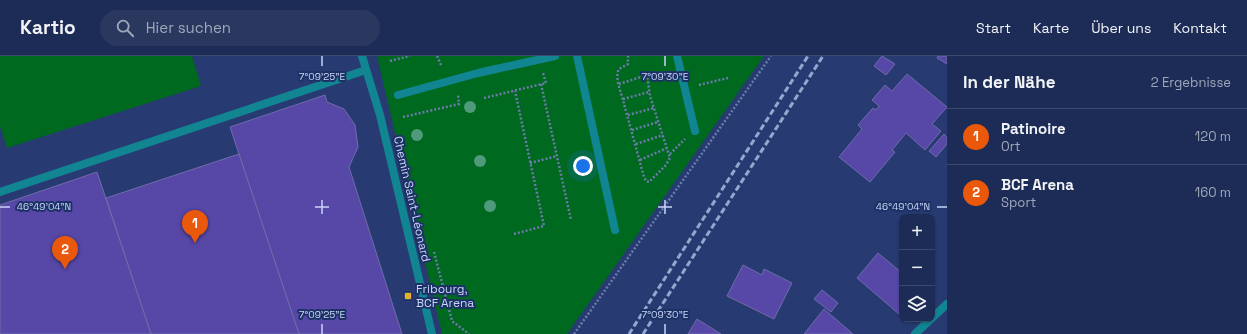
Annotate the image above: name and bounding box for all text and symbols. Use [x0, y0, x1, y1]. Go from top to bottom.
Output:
search box [100, 10, 380, 46]
text: Kartio [20, 15, 76, 40]
icon: search [114, 17, 136, 39]
text: Hier suchen [146, 18, 231, 37]
text: Start [976, 19, 1011, 37]
text: Karte [1033, 19, 1069, 37]
text: Über uns [1091, 19, 1151, 37]
text: Kontakt [1173, 19, 1227, 37]
text: 7°09'25"E [299, 70, 346, 83]
text: 7°09'30"E [642, 70, 689, 83]
text: In der Nähe [963, 71, 1055, 93]
text: 2 Ergebnisse [1151, 74, 1231, 91]
text: Patinoire [1001, 119, 1066, 138]
text: 1 [973, 128, 979, 145]
text: 120 m [1195, 128, 1231, 145]
street label: Chemin Saint-Léonard [390, 135, 434, 263]
text: Ort [1001, 138, 1021, 155]
your location [573, 156, 593, 176]
text: BCF Arena [1001, 175, 1074, 194]
text: 2 [972, 184, 980, 201]
text: 160 m [1195, 184, 1231, 201]
text: Sport [1001, 194, 1036, 211]
text: 46°49'04"N [17, 200, 71, 213]
text: 46°49'04"N [876, 200, 930, 213]
pin: 1 [182, 210, 208, 243]
map controls [899, 214, 935, 322]
button: + [899, 214, 935, 250]
pin: 2 [52, 236, 78, 269]
button: − [899, 250, 935, 286]
place label: Fribourg, BCF Arena [416, 281, 474, 311]
button: layers [899, 286, 935, 322]
marker: Fribourg, BCF Arena [403, 291, 413, 301]
text: 7°09'25"E [299, 308, 346, 321]
text: 7°09'30"E [642, 308, 689, 321]

